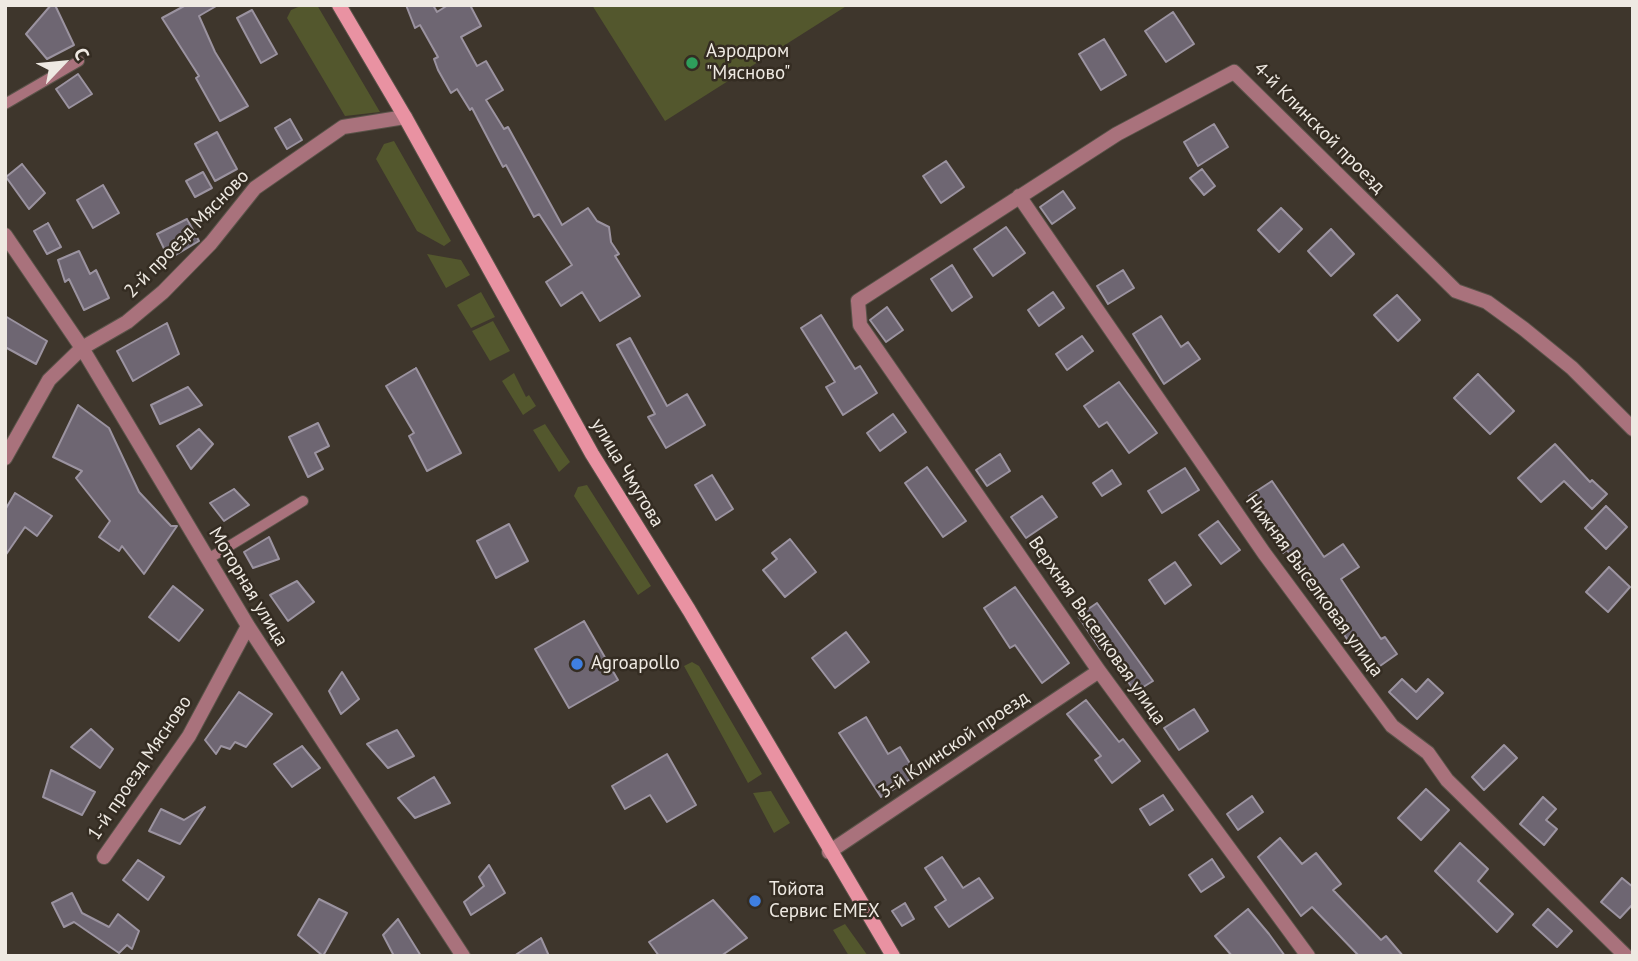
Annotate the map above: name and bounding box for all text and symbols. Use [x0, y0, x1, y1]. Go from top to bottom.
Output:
north arrow [28, 28, 98, 98]
place label: Аэродром "Мясново" [706, 41, 790, 85]
text: С [69, 44, 95, 64]
marker: Аэродром "Мясново" [684, 55, 700, 71]
street label: 4-й Клинской проезд [1249, 58, 1389, 198]
street label: 2-й проезд Мясново [120, 165, 254, 303]
street label: улица Чмутова [586, 415, 668, 531]
street label: Нижняя Выселковая улица [1240, 490, 1388, 682]
street label: Моторная улица [204, 523, 292, 651]
street label: Верхняя Выселковая улица [1023, 532, 1171, 730]
place label: Agroapollo [591, 653, 680, 675]
marker: Agroapollo [569, 656, 585, 672]
street label: 3-й Клинской проезд [874, 686, 1034, 804]
street label: 1-й проезд Мясново [83, 691, 197, 845]
place label: Тойота Сервис EMEX [769, 879, 880, 923]
marker: Тойота Сервис EMEX [747, 893, 763, 909]

